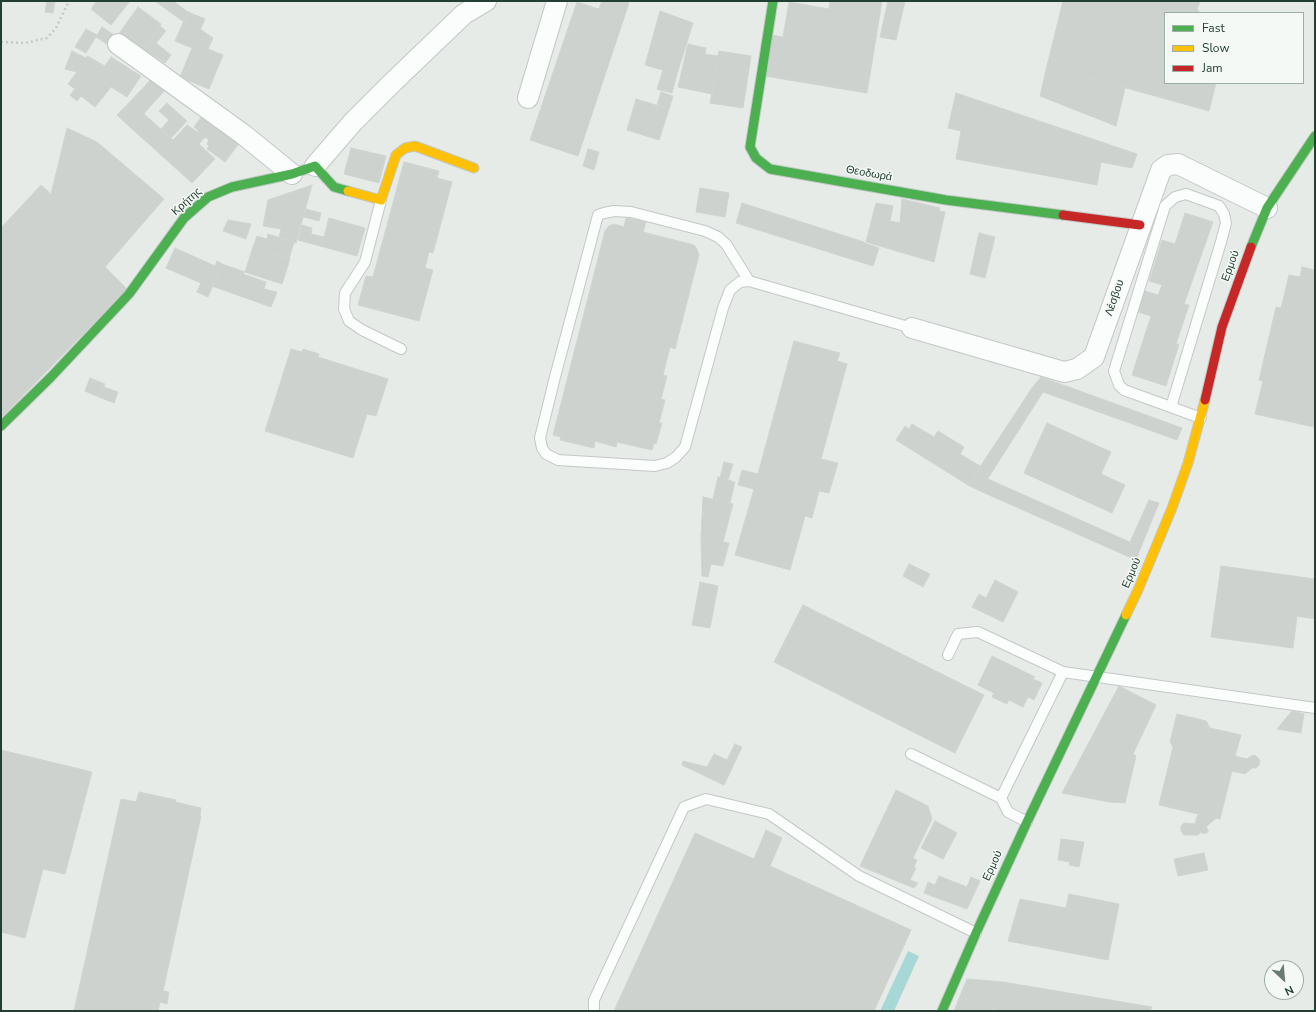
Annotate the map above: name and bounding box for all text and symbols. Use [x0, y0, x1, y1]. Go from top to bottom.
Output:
legend [1164, 12, 1304, 84]
text: Fast [1202, 20, 1225, 36]
text: Slow [1202, 40, 1230, 56]
text: Jam [1202, 60, 1223, 76]
street label: Θεοδωρά [845, 163, 893, 185]
street label: Κρήτης [169, 185, 205, 219]
street label: Ερμού [1219, 249, 1243, 283]
street label: Λέσβου [1103, 278, 1127, 318]
street label: Ερμού [1120, 556, 1144, 590]
street label: Ερμού [980, 849, 1006, 883]
north arrow [1264, 960, 1304, 1000]
text: N [1282, 982, 1296, 999]

